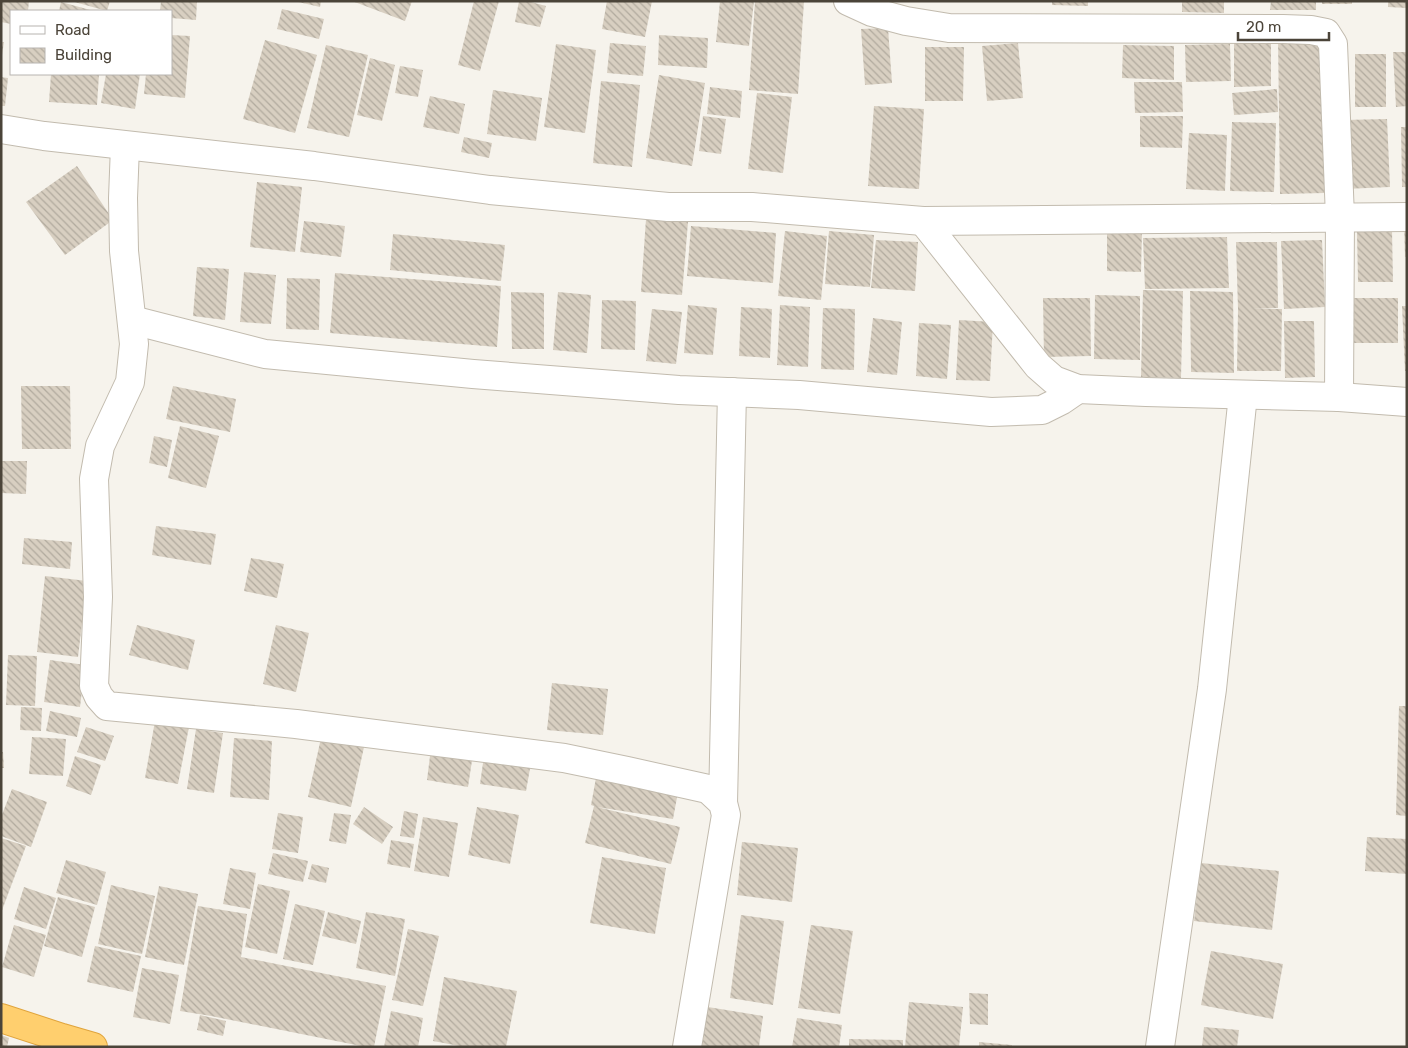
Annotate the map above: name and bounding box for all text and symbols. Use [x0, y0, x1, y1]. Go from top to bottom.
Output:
legend [10, 10, 172, 75]
scale bar [1238, 10, 1329, 42]
text: 20 m [1246, 18, 1281, 36]
text: Road [55, 21, 91, 39]
text: Building [55, 46, 112, 64]

